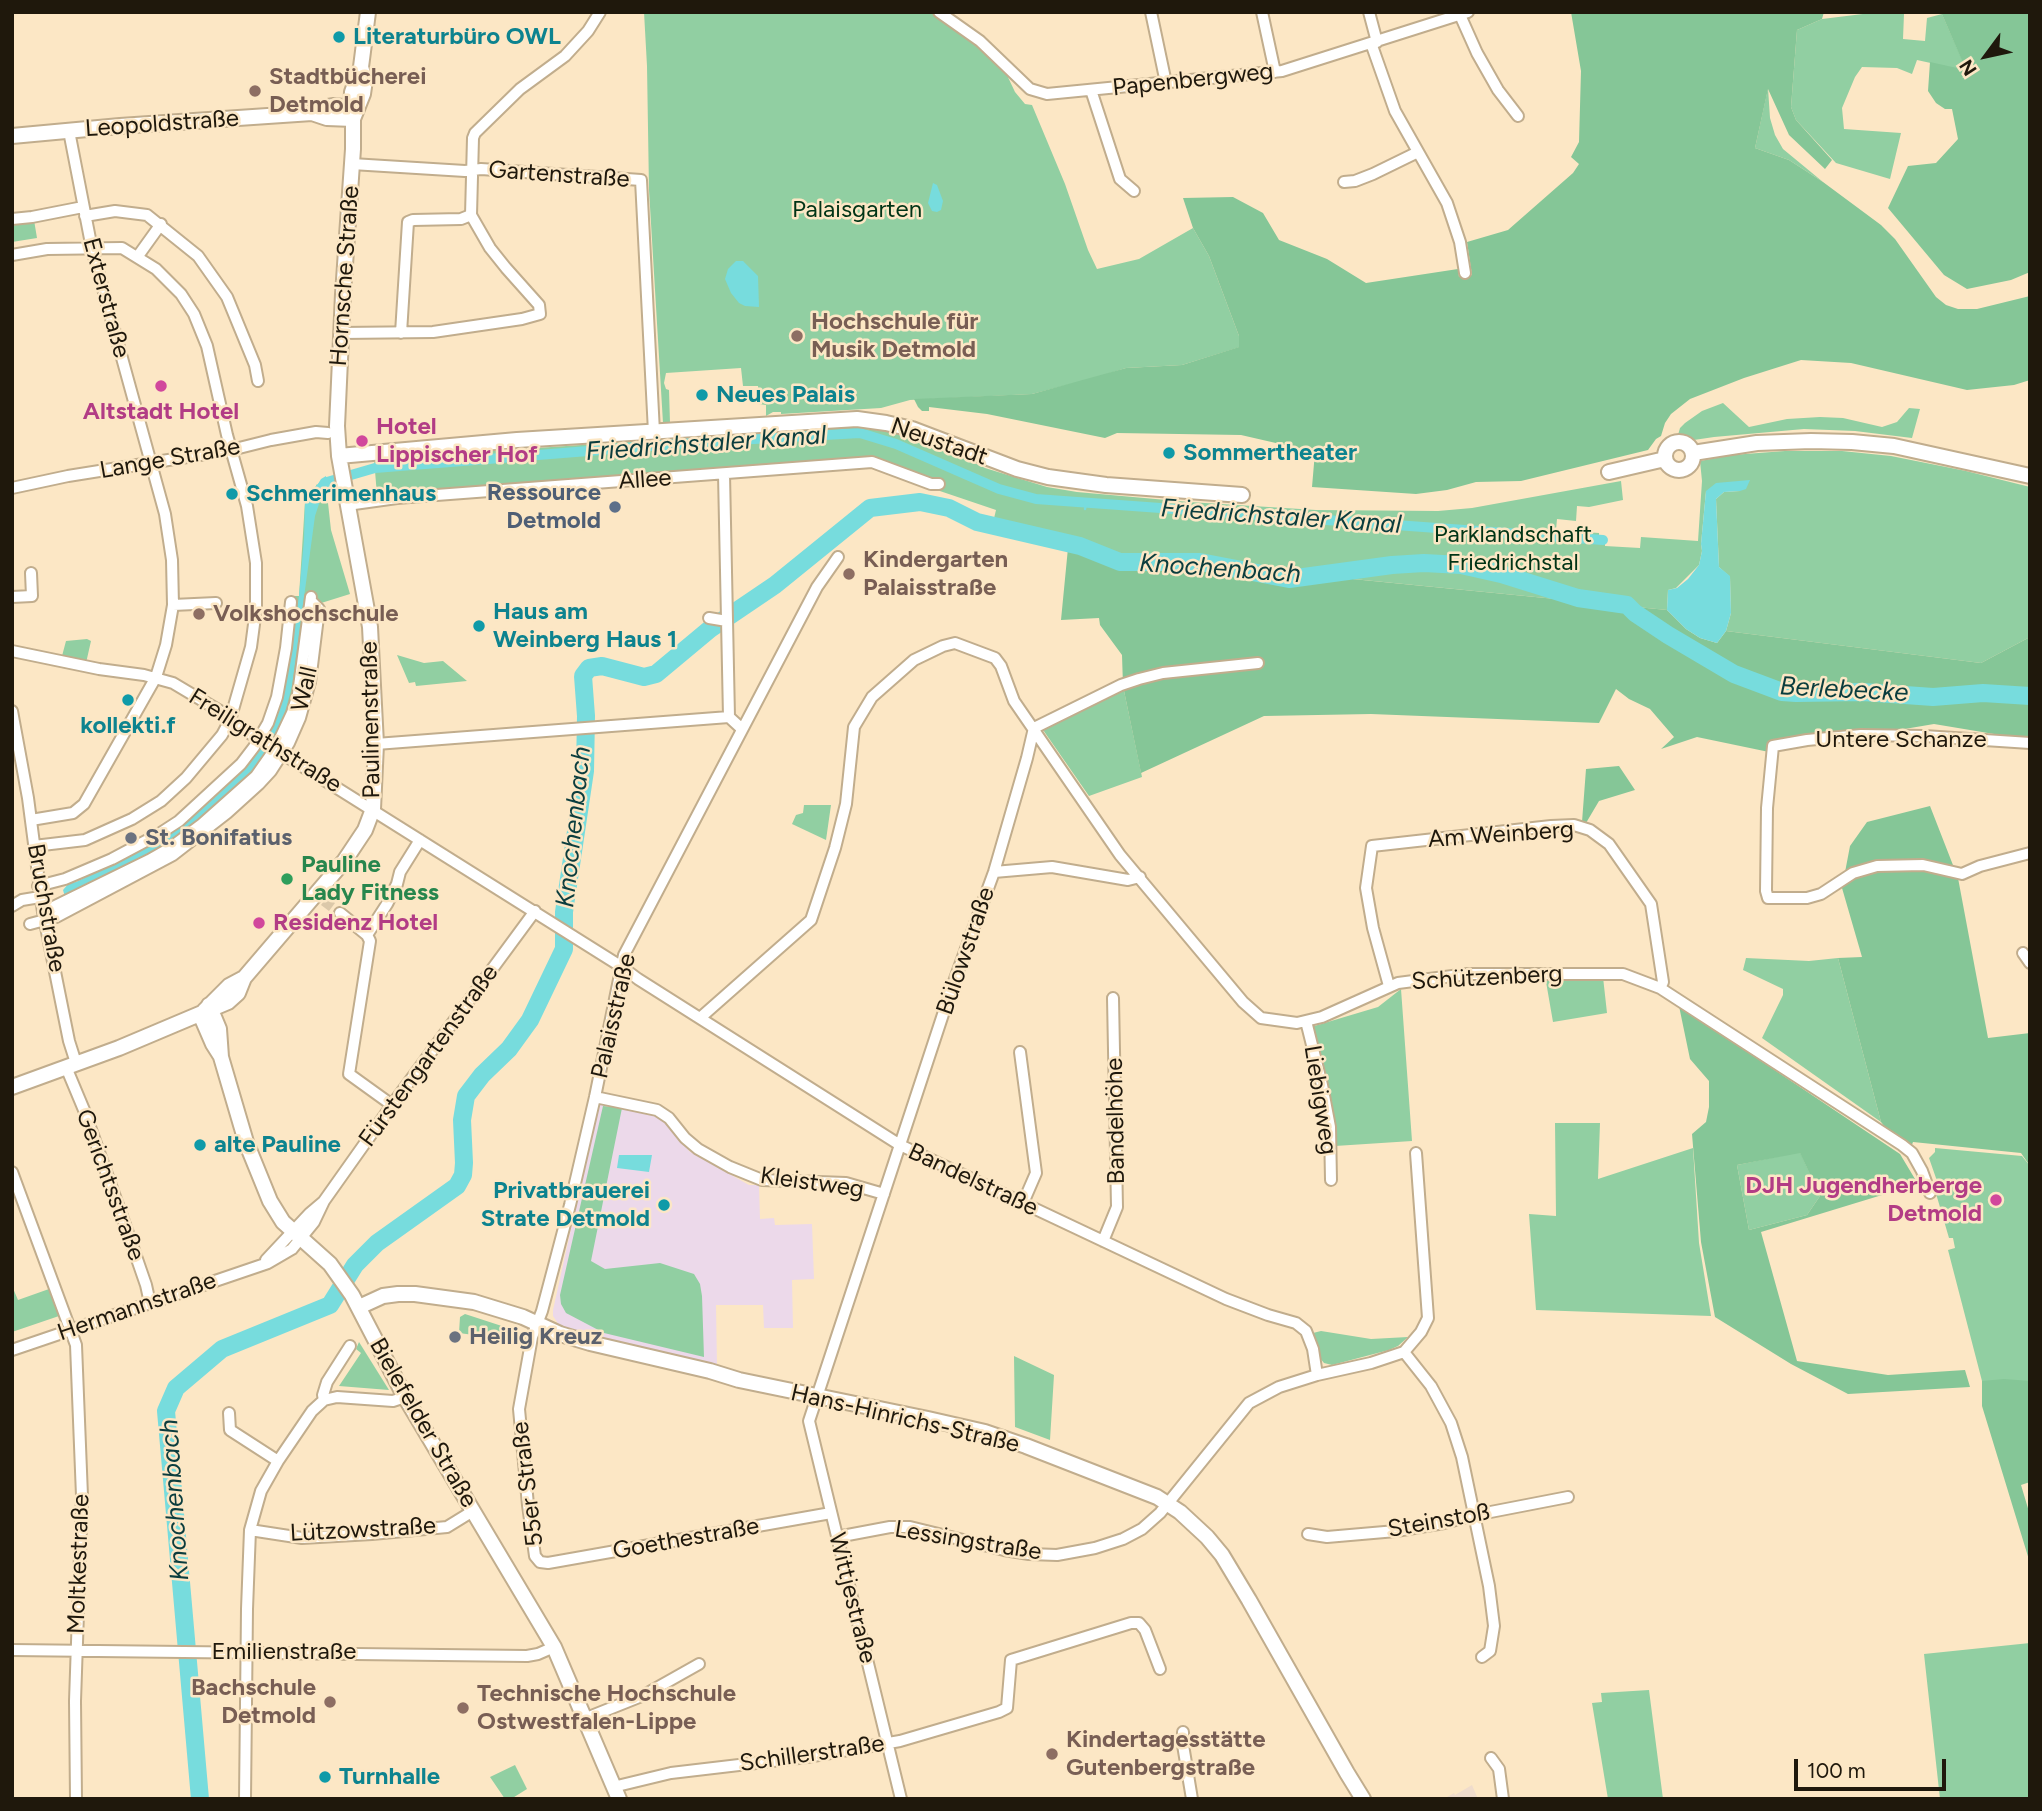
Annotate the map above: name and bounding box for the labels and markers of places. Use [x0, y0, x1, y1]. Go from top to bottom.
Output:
place label: Literaturbüro OWL [353, 23, 561, 51]
marker: Literaturbüro OWL [331, 29, 347, 45]
place label: Stadtbücherei Detmold [269, 63, 426, 119]
marker: Stadtbücherei Detmold [247, 83, 263, 99]
place label: Hochschule für Musik Detmold [811, 308, 978, 364]
marker: Hochschule für Musik Detmold [789, 328, 805, 344]
marker: Altstadt Hotel [153, 378, 169, 394]
place label: Neues Palais [716, 381, 855, 409]
marker: Neues Palais [694, 387, 710, 403]
place label: Altstadt Hotel [83, 398, 239, 426]
place label: Hotel Lippischer Hof [376, 413, 538, 469]
marker: Hotel Lippischer Hof [354, 433, 370, 449]
place label: Sommertheater [1183, 439, 1357, 467]
marker: Sommertheater [1161, 445, 1177, 461]
place label: Ressource Detmold [487, 479, 601, 535]
place label: Schmerimenhaus [246, 480, 436, 508]
marker: Schmerimenhaus [224, 486, 240, 502]
marker: Ressource Detmold [607, 499, 623, 515]
place label: Kindergarten Palaisstraße [863, 546, 1008, 602]
marker: Kindergarten Palaisstraße [841, 566, 857, 582]
place label: Haus am Weinberg Haus 1 [493, 598, 677, 654]
place label: Volkshochschule [213, 600, 399, 628]
marker: Volkshochschule [191, 606, 207, 622]
marker: Haus am Weinberg Haus 1 [471, 618, 487, 634]
marker: kollekti.f [120, 692, 136, 708]
place label: kollekti.f [80, 712, 176, 740]
place label: St. Bonifatius [145, 824, 292, 852]
marker: St. Bonifatius [123, 830, 139, 846]
place label: Pauline Lady Fitness [301, 851, 439, 907]
marker: Pauline Lady Fitness [279, 871, 295, 887]
place label: Residenz Hotel [273, 909, 438, 937]
marker: Residenz Hotel [251, 915, 267, 931]
place label: alte Pauline [214, 1131, 341, 1159]
marker: alte Pauline [192, 1137, 208, 1153]
place label: DJH Jugendherberge Detmold [1745, 1172, 1982, 1228]
place label: Privatbrauerei Strate Detmold [481, 1177, 650, 1233]
marker: DJH Jugendherberge Detmold [1988, 1192, 2004, 1208]
marker: Privatbrauerei Strate Detmold [656, 1197, 672, 1213]
place label: Heilig Kreuz [469, 1323, 602, 1351]
marker: Heilig Kreuz [447, 1329, 463, 1345]
place label: Bachschule Detmold [191, 1674, 316, 1730]
place label: Technische Hochschule Ostwestfalen-Lippe [477, 1680, 736, 1736]
marker: Bachschule Detmold [322, 1694, 338, 1710]
marker: Technische Hochschule Ostwestfalen-Lippe [455, 1700, 471, 1716]
place label: Kindertagesstätte Gutenbergstraße [1066, 1726, 1266, 1782]
marker: Kindertagesstätte Gutenbergstraße [1044, 1746, 1060, 1762]
place label: Turnhalle [339, 1763, 440, 1791]
marker: Turnhalle [317, 1769, 333, 1785]

